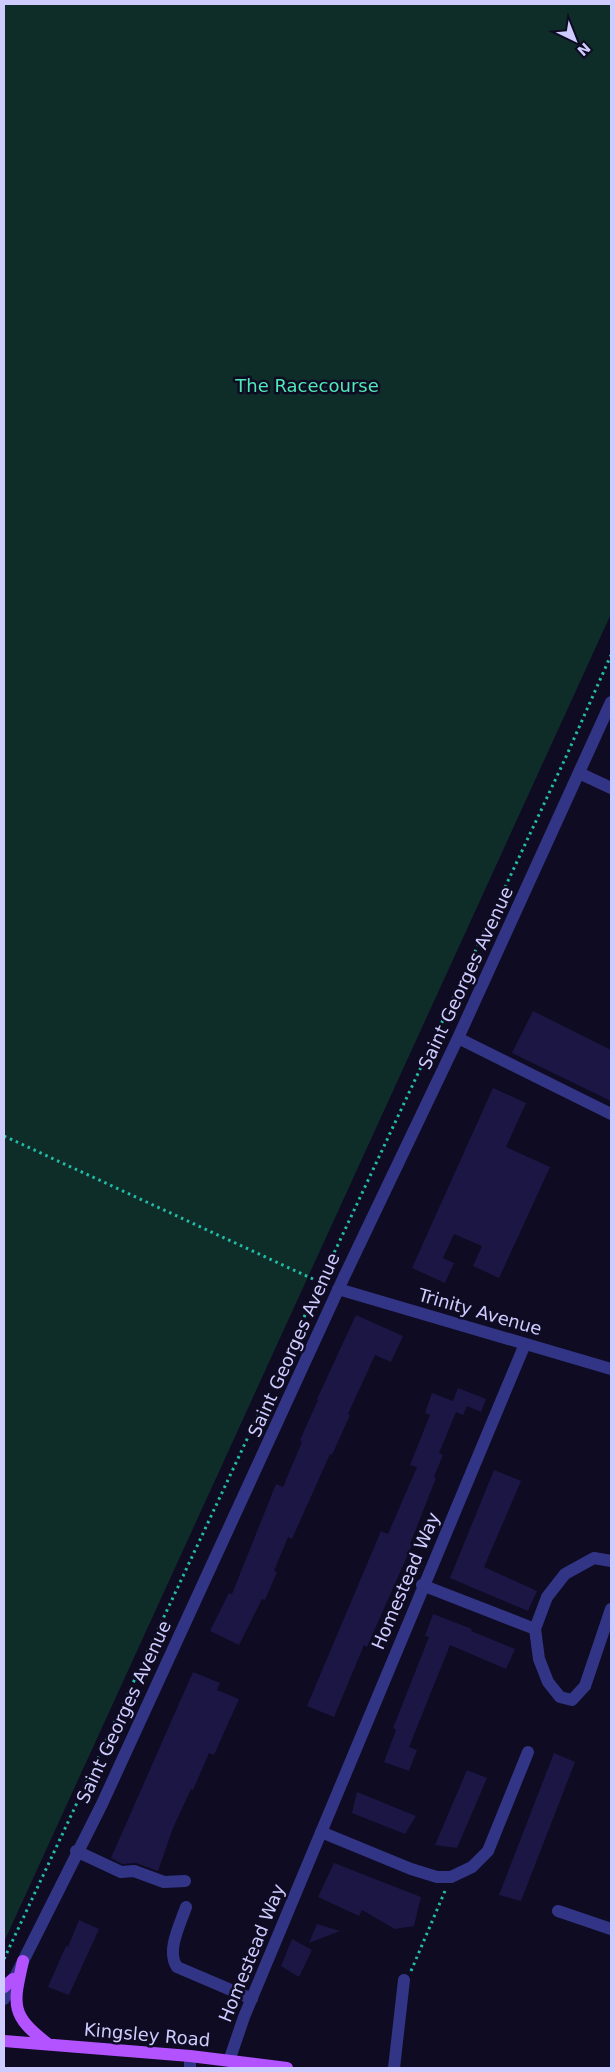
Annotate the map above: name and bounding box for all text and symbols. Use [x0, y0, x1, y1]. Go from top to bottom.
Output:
north arrow [550, 15, 600, 65]
text: N [574, 40, 594, 59]
park label: The Racecourse [234, 375, 379, 396]
street label: Saint Georges Avenue [414, 883, 517, 1073]
street label: Saint Georges Avenue [243, 1250, 344, 1440]
street label: Trinity Avenue [415, 1284, 544, 1339]
street label: Homestead Way [367, 1509, 444, 1653]
street label: Saint Georges Avenue [72, 1617, 175, 1807]
street label: Homestead Way [214, 1880, 289, 2025]
street label: Kingsley Road [83, 2019, 211, 2050]

